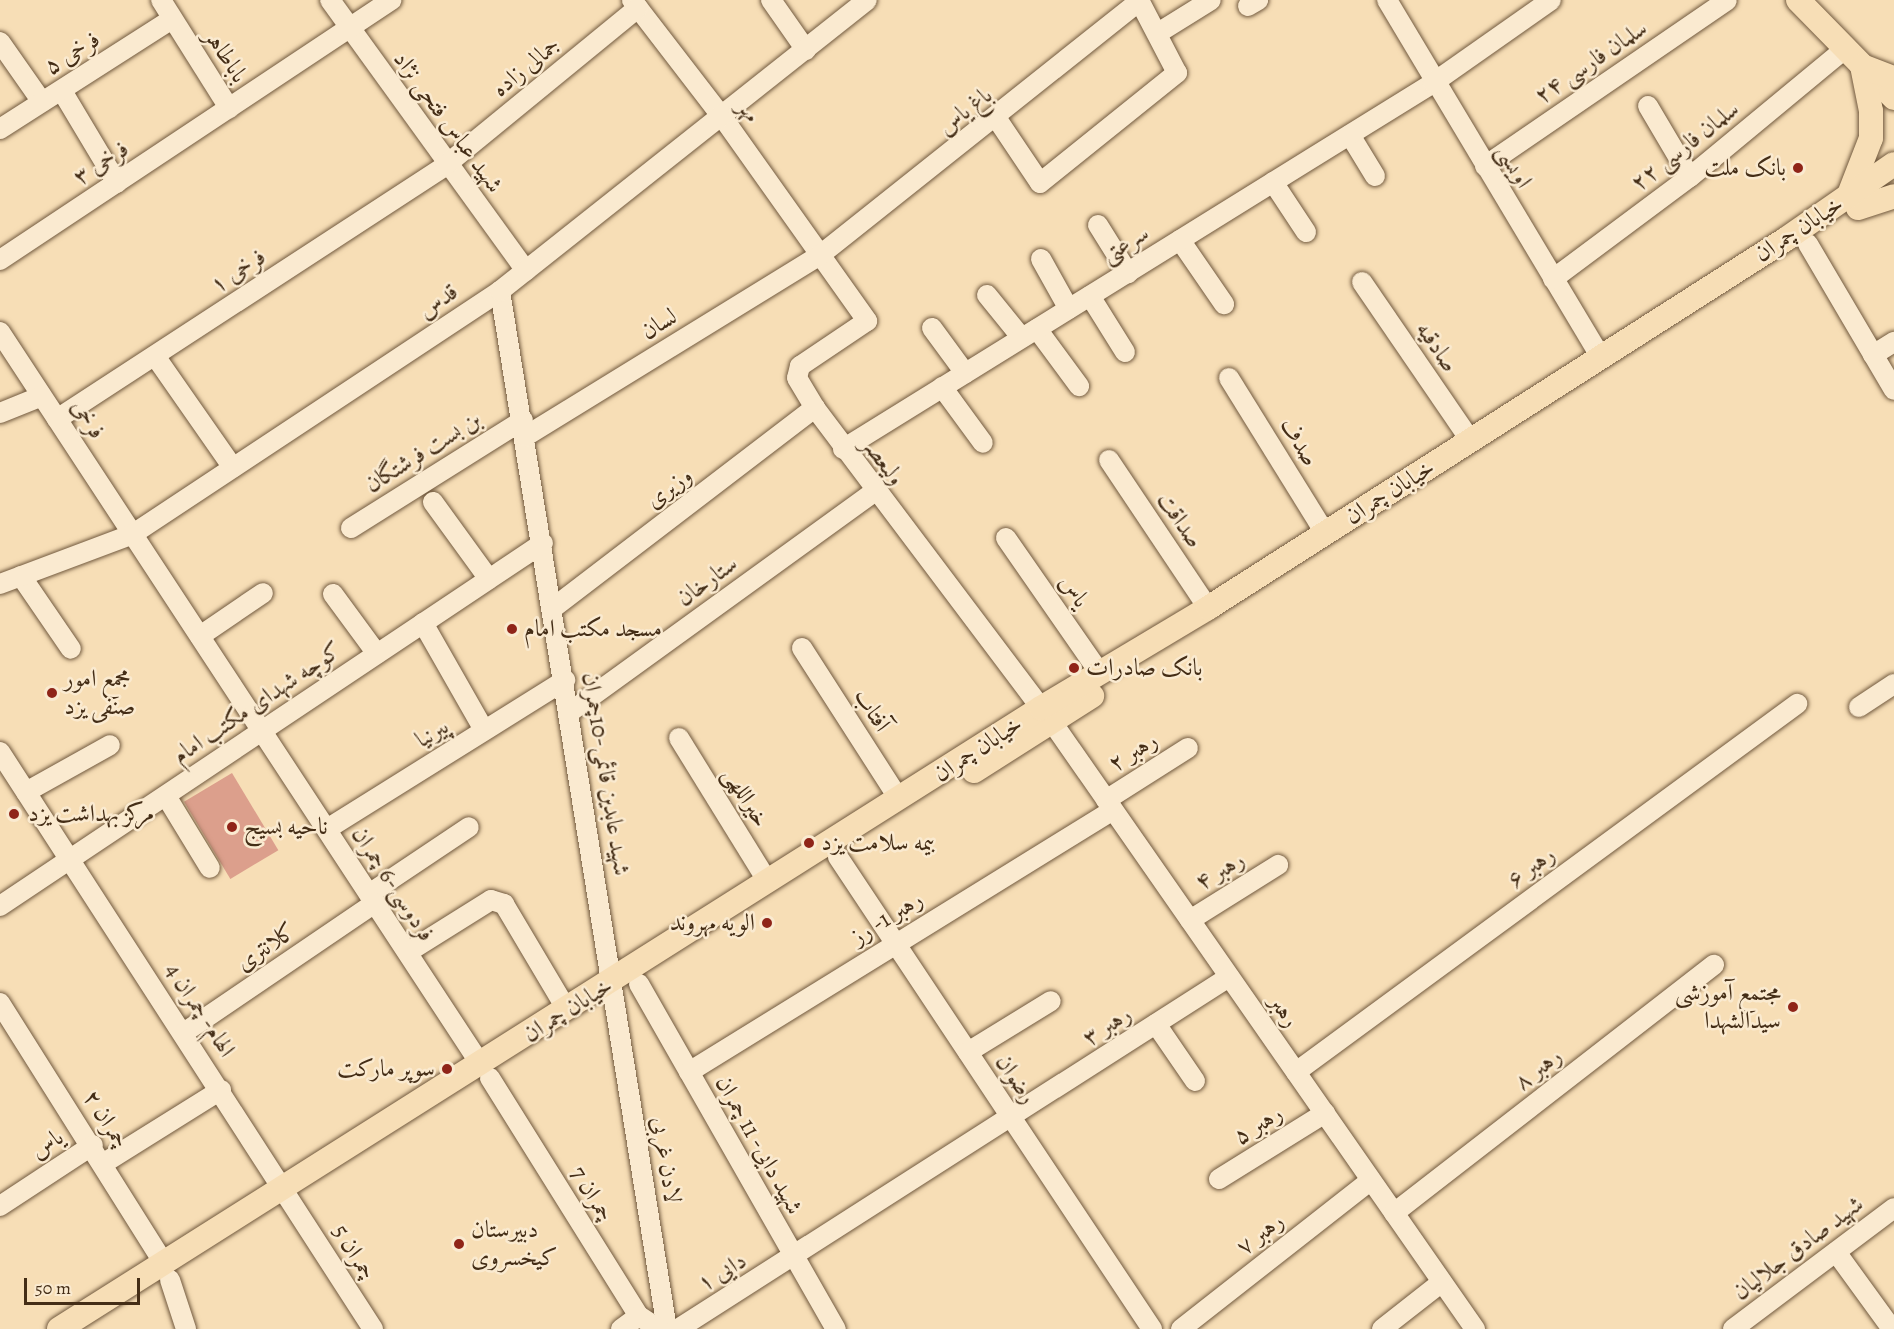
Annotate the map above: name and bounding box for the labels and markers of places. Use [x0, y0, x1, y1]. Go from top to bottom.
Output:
place label: بانک ملت [1704, 154, 1786, 182]
marker: بانک ملت [1791, 161, 1805, 175]
place label: مسجد مکتب امام [524, 615, 662, 643]
marker: مسجد مکتب امام [505, 622, 519, 636]
place label: بانک صادرات [1086, 654, 1203, 682]
marker: بانک صادرات [1067, 661, 1081, 675]
place label: مجمع امور صنفی یزد [64, 665, 135, 721]
marker: مجمع امور صنفی یزد [45, 686, 59, 700]
place label: مرکز بهداشت یزد [28, 800, 154, 828]
marker: مرکز بهداشت یزد [5, 805, 23, 823]
place label: ناحیه بسیج [244, 813, 328, 841]
marker: ناحیه بسیج [225, 820, 239, 834]
place label: بيمه سلامت يزد [821, 829, 935, 857]
marker: بيمه سلامت يزد [802, 836, 816, 850]
place label: الویه مهروند [670, 909, 755, 937]
marker: الویه مهروند [760, 916, 774, 930]
place label: مجتمع آموزشی سیدالشهدا [1675, 979, 1781, 1035]
marker: مجتمع آموزشی سیدالشهدا [1786, 1000, 1800, 1014]
place label: سوپر مارکت [337, 1055, 435, 1083]
marker: سوپر مارکت [440, 1062, 454, 1076]
place label: دبیرستان کیخسروی [471, 1216, 558, 1272]
marker: دبیرستان کیخسروی [452, 1237, 466, 1251]

